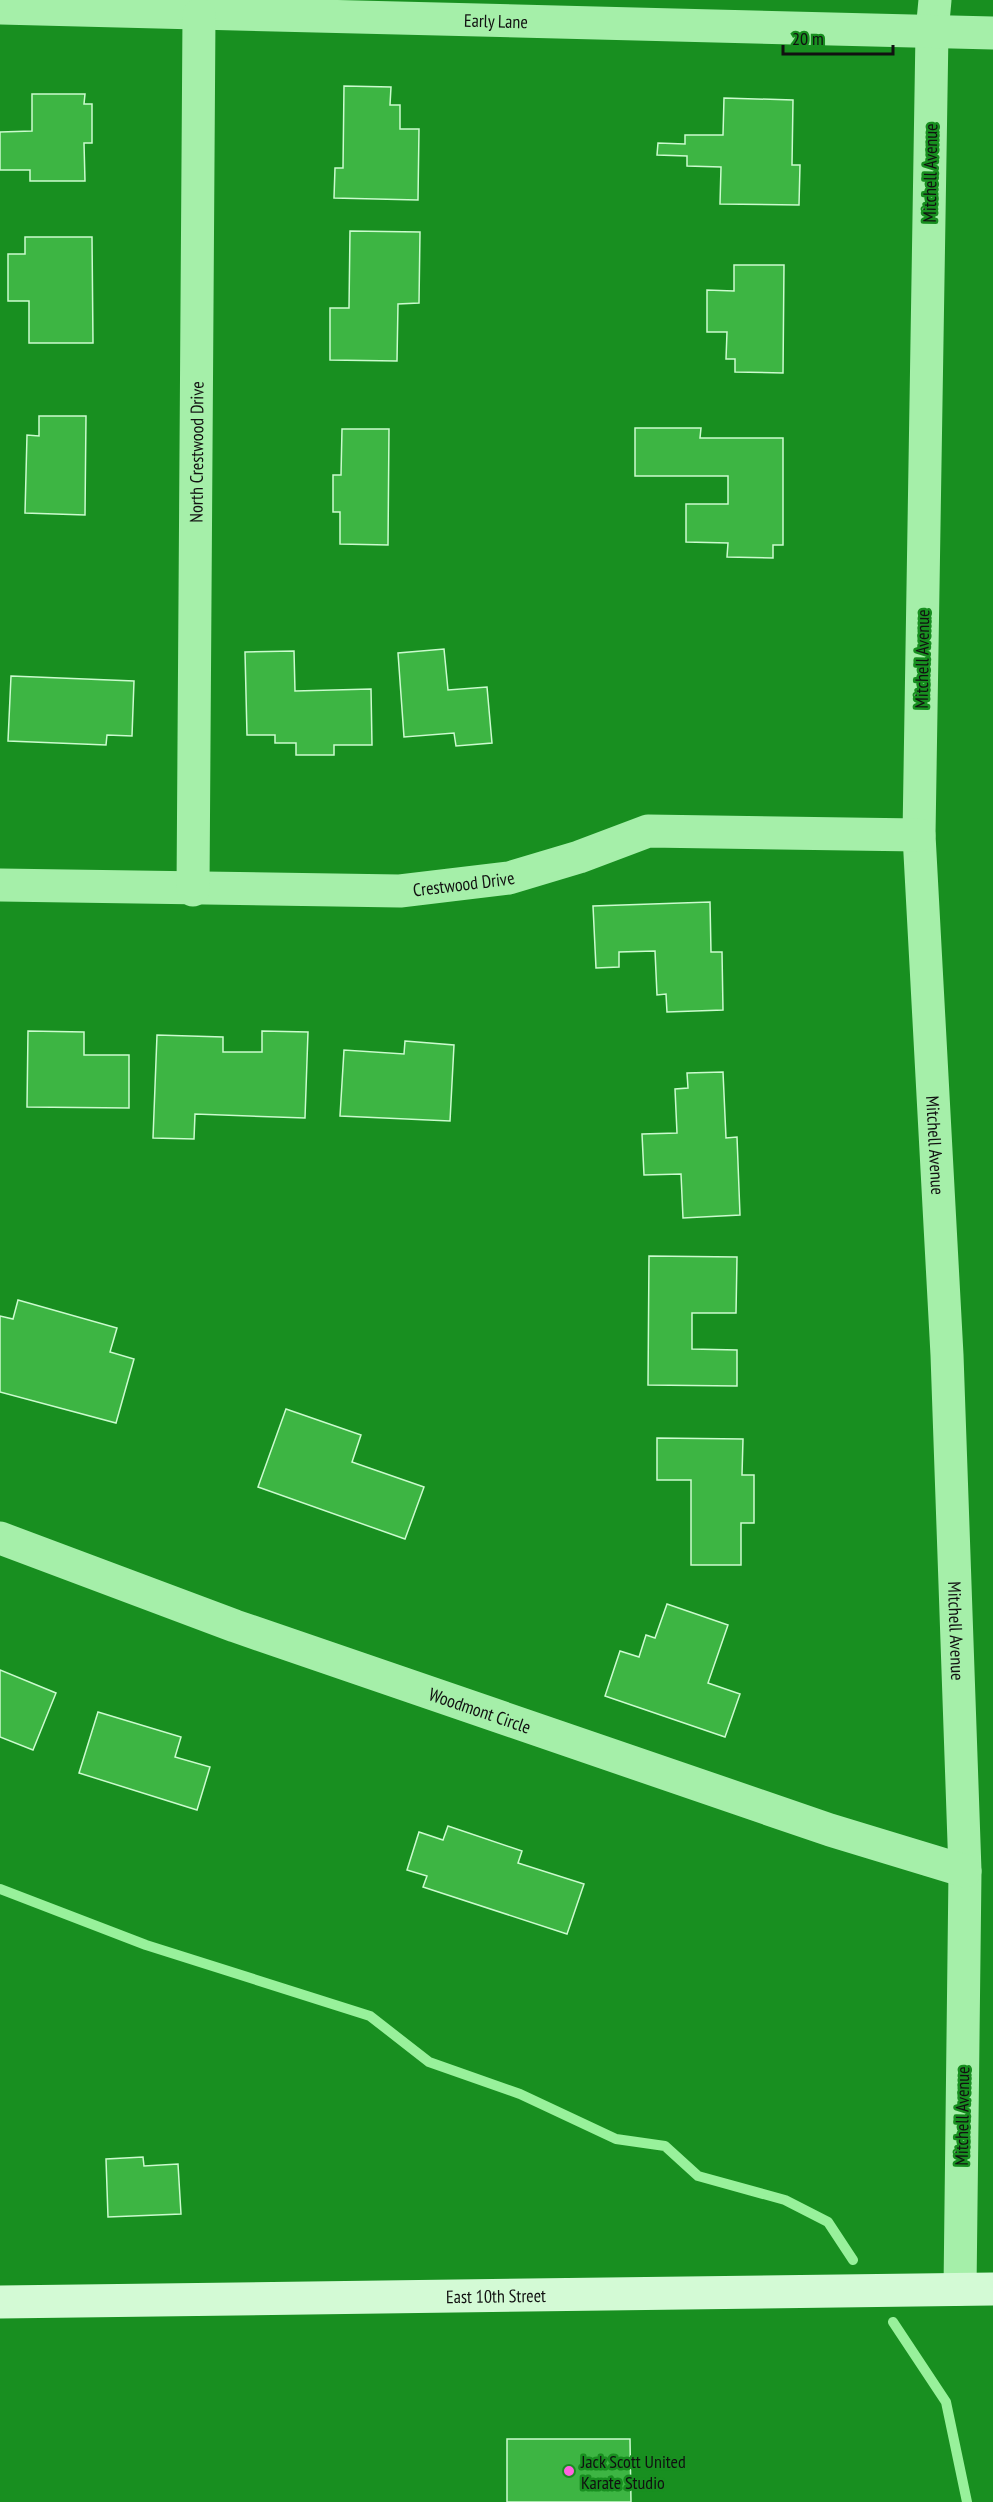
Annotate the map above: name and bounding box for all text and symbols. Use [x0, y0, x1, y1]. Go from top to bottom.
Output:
street label: Early Lane [464, 8, 528, 33]
scale bar [783, 18, 892, 56]
text: 20 m [792, 27, 824, 50]
street label: Mitchell Avenue [918, 123, 942, 223]
street label: North Crestwood Drive [184, 381, 208, 523]
street label: Mitchell Avenue [910, 609, 934, 709]
street label: Crestwood Drive [412, 866, 517, 901]
street label: Mitchell Avenue [922, 1095, 950, 1195]
street label: Mitchell Avenue [943, 1581, 970, 1681]
street label: Woodmont Circle [426, 1682, 534, 1738]
street label: Mitchell Avenue [950, 2066, 974, 2166]
street label: East 10th Street [446, 2283, 546, 2308]
place label: Jack Scott United Karate Studio [580, 2450, 686, 2494]
marker: Jack Scott United Karate Studio [562, 2464, 576, 2478]

